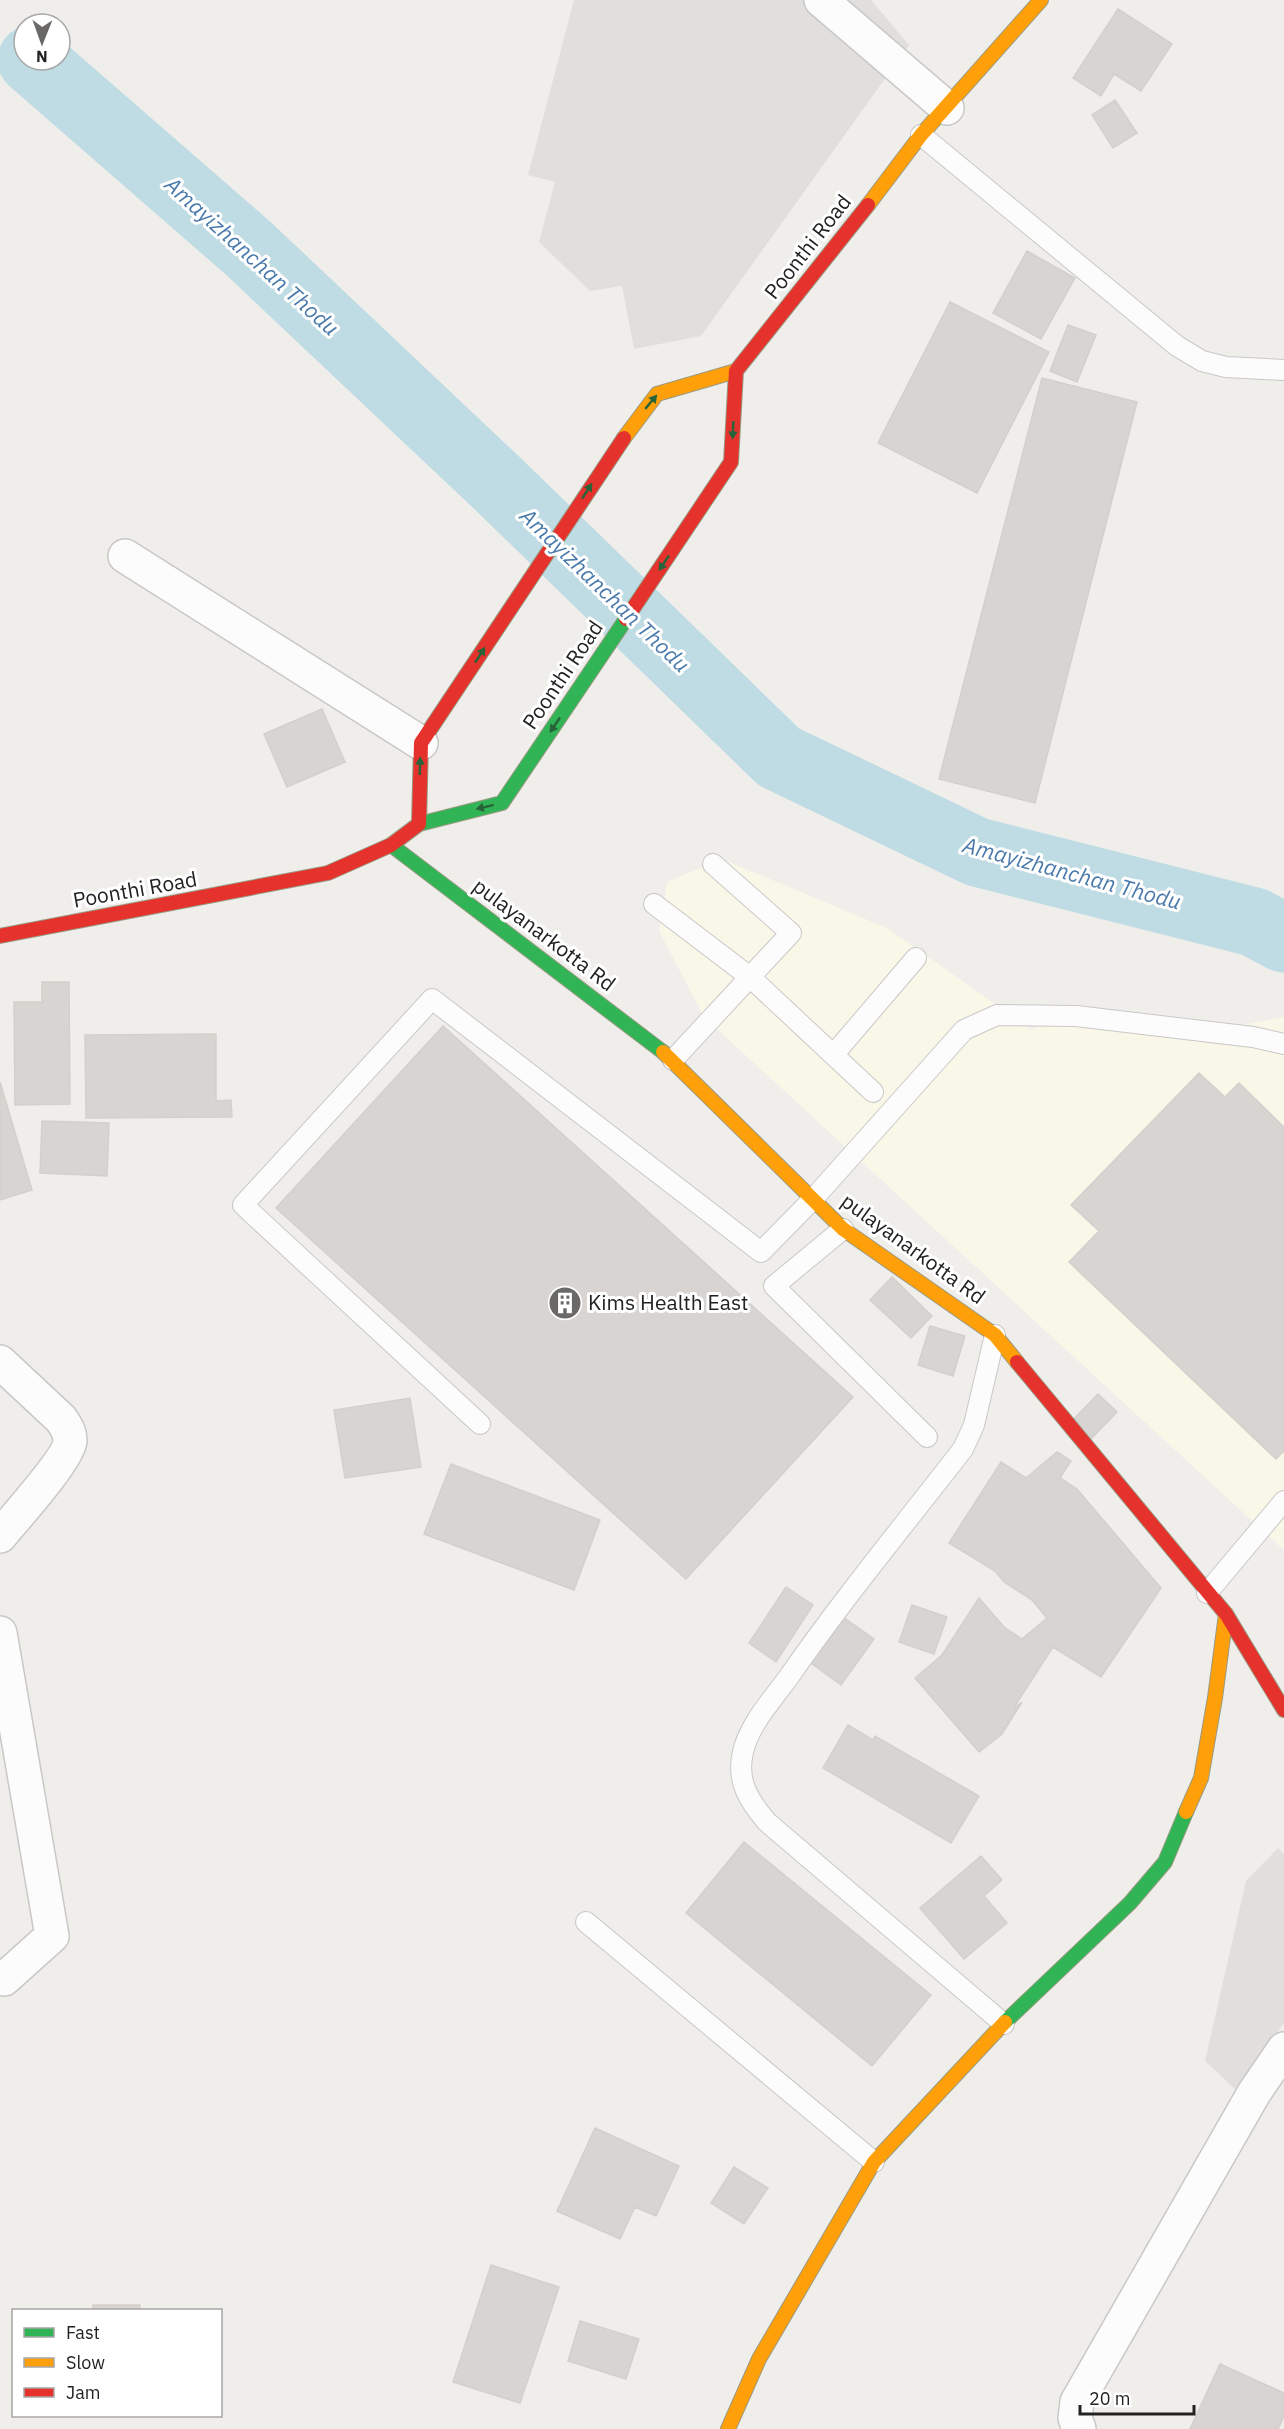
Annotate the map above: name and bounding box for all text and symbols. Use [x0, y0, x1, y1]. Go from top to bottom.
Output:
north arrow [12, 12, 72, 72]
text: N [36, 47, 48, 67]
water label: Amayizhanchan Thodu [158, 169, 346, 342]
street label: Poonthi Road [758, 188, 857, 304]
one-way arrow [645, 394, 658, 410]
one-way arrow [728, 420, 737, 439]
one-way arrow [581, 484, 593, 500]
water label: Amayizhanchan Thodu [514, 500, 696, 678]
one-way arrow [658, 554, 669, 571]
street label: Poonthi Road [515, 615, 609, 734]
one-way arrow [475, 646, 486, 663]
one-way arrow [549, 716, 561, 732]
one-way arrow [416, 756, 425, 775]
one-way arrow [476, 803, 494, 813]
water label: Amayizhanchan Thodu [959, 829, 1184, 916]
street label: Poonthi Road [71, 864, 199, 914]
street label: pulayanarkotta Rd [468, 871, 622, 997]
street label: pulayanarkotta Rd [836, 1186, 991, 1310]
building icon: Kims Health East [547, 1285, 583, 1321]
place label: Kims Health East [588, 1288, 748, 1316]
legend [12, 2309, 222, 2417]
text: Fast [66, 2321, 100, 2344]
text: Slow [66, 2351, 105, 2374]
scale bar [1080, 2378, 1194, 2416]
text: Jam [66, 2381, 101, 2404]
text: 20 m [1089, 2387, 1131, 2410]

